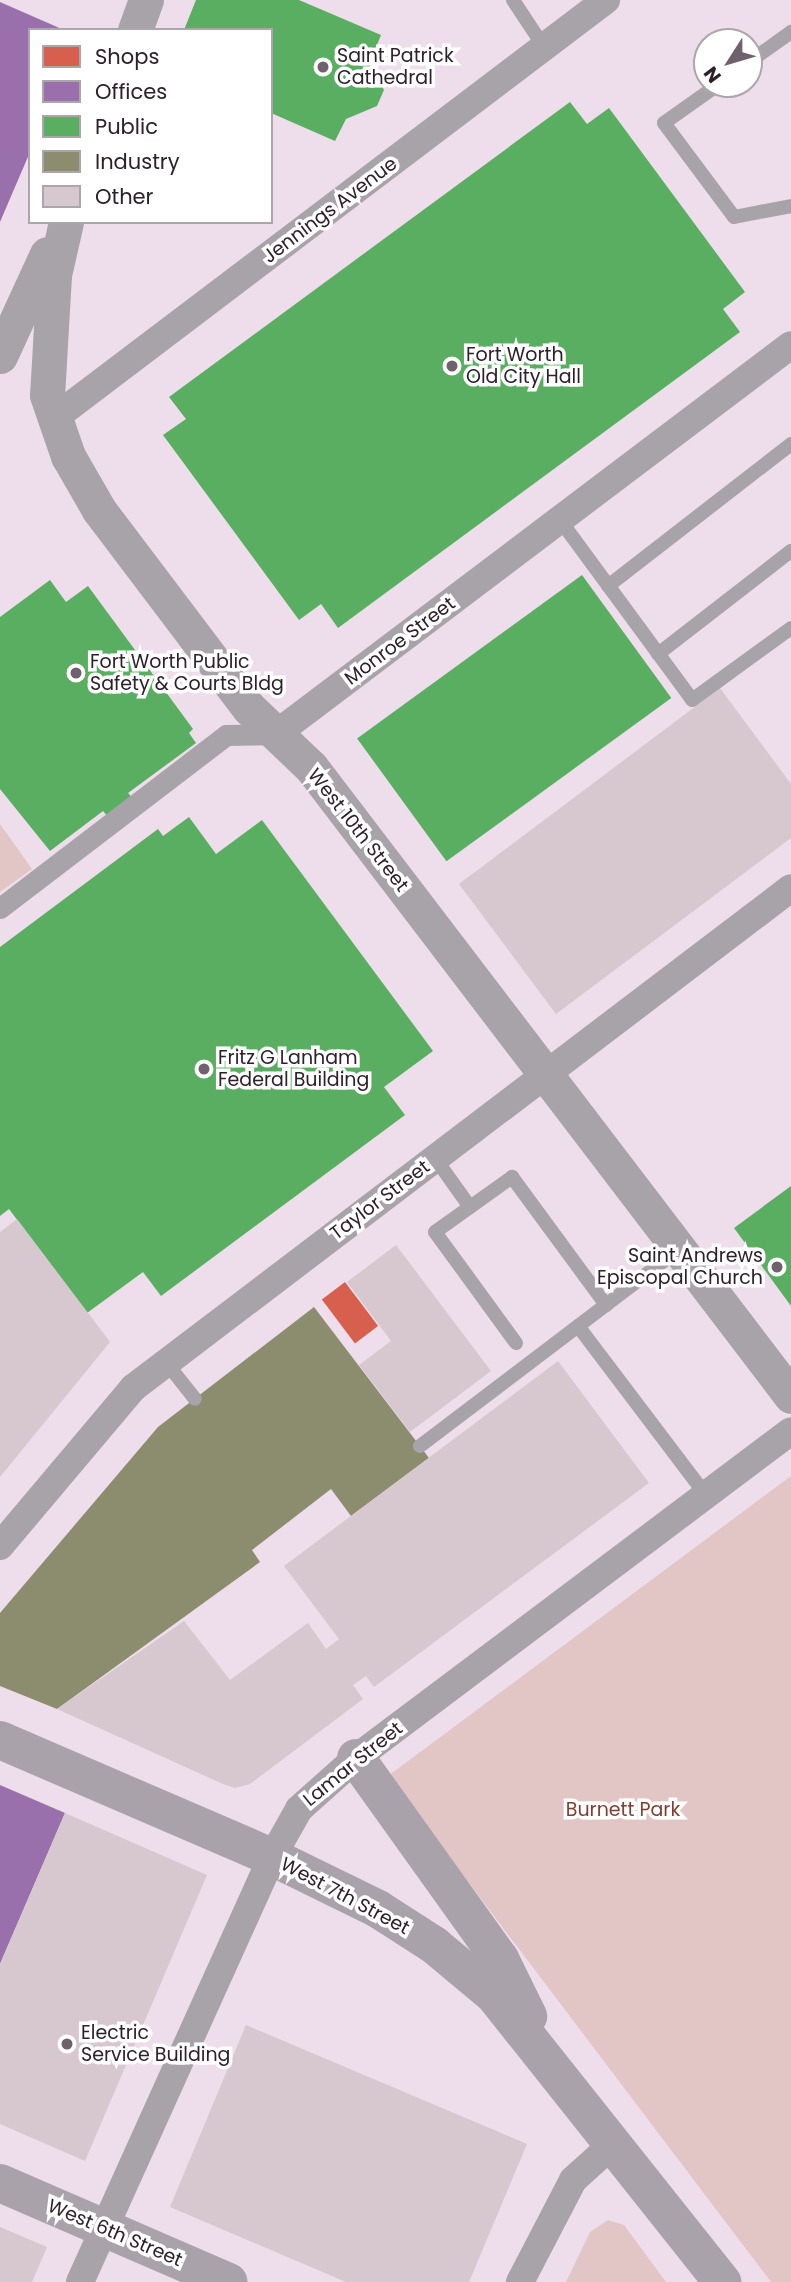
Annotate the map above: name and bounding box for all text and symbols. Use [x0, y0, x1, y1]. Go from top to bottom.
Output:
legend [28, 28, 273, 224]
north arrow [693, 28, 763, 98]
text: Shops [95, 42, 159, 71]
place label: Saint Patrick Cathedral [337, 45, 454, 89]
marker: Saint Patrick Cathedral [315, 59, 331, 75]
text: N [697, 61, 728, 89]
text: Offices [95, 77, 167, 106]
text: Public [95, 112, 158, 141]
text: Industry [95, 147, 180, 176]
street label: Jennings Avenue [258, 152, 402, 268]
text: Other [95, 182, 153, 211]
place label: Fort Worth Old City Hall [466, 344, 581, 388]
marker: Fort Worth Old City Hall [444, 358, 460, 374]
street label: Monroe Street [340, 592, 460, 690]
place label: Fort Worth Public Safety & Courts Bldg [90, 651, 284, 695]
marker: Fort Worth Public Safety & Courts Bldg [68, 665, 84, 681]
street label: West 10th Street [303, 764, 413, 896]
place label: Fritz G Lanham Federal Building [218, 1047, 369, 1091]
marker: Fritz G Lanham Federal Building [196, 1061, 212, 1077]
street label: Taylor Street [326, 1155, 434, 1245]
place label: Saint Andrews Episcopal Church [597, 1245, 763, 1289]
marker: Saint Andrews Episcopal Church [769, 1259, 785, 1275]
street label: Lamar Street [299, 1717, 407, 1811]
park label: Burnett Park [566, 1799, 680, 1821]
street label: West 7th Street [277, 1853, 413, 1939]
place label: Electric Service Building [81, 2022, 230, 2066]
marker: Electric Service Building [59, 2036, 75, 2052]
street label: West 6th Street [44, 2194, 186, 2272]

